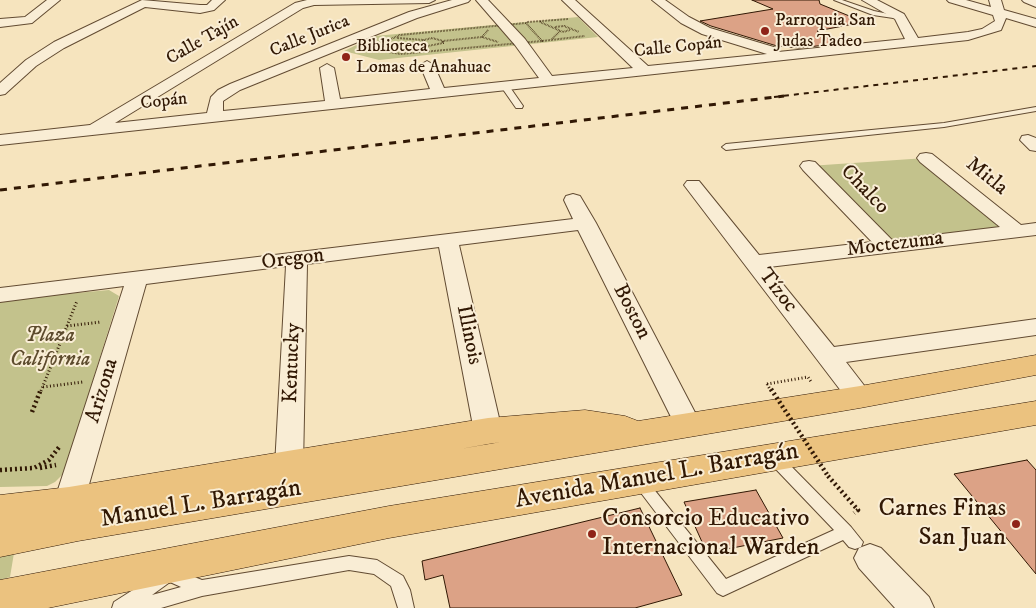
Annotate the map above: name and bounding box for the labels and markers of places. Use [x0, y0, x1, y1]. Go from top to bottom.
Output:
place label: Parroquia San Judas Tadeo [775, 10, 875, 52]
marker: Parroquia San Judas Tadeo [759, 25, 771, 37]
place label: Biblioteca Lomas de Anahuac [356, 36, 491, 78]
marker: Biblioteca Lomas de Anahuac [340, 51, 352, 63]
place label: Carnes Finas San Juan [879, 495, 1006, 554]
place label: Consorcio Educativo Internacional Warden [602, 505, 820, 564]
marker: Carnes Finas San Juan [1010, 518, 1022, 530]
marker: Consorcio Educativo Internacional Warden [586, 528, 598, 540]

